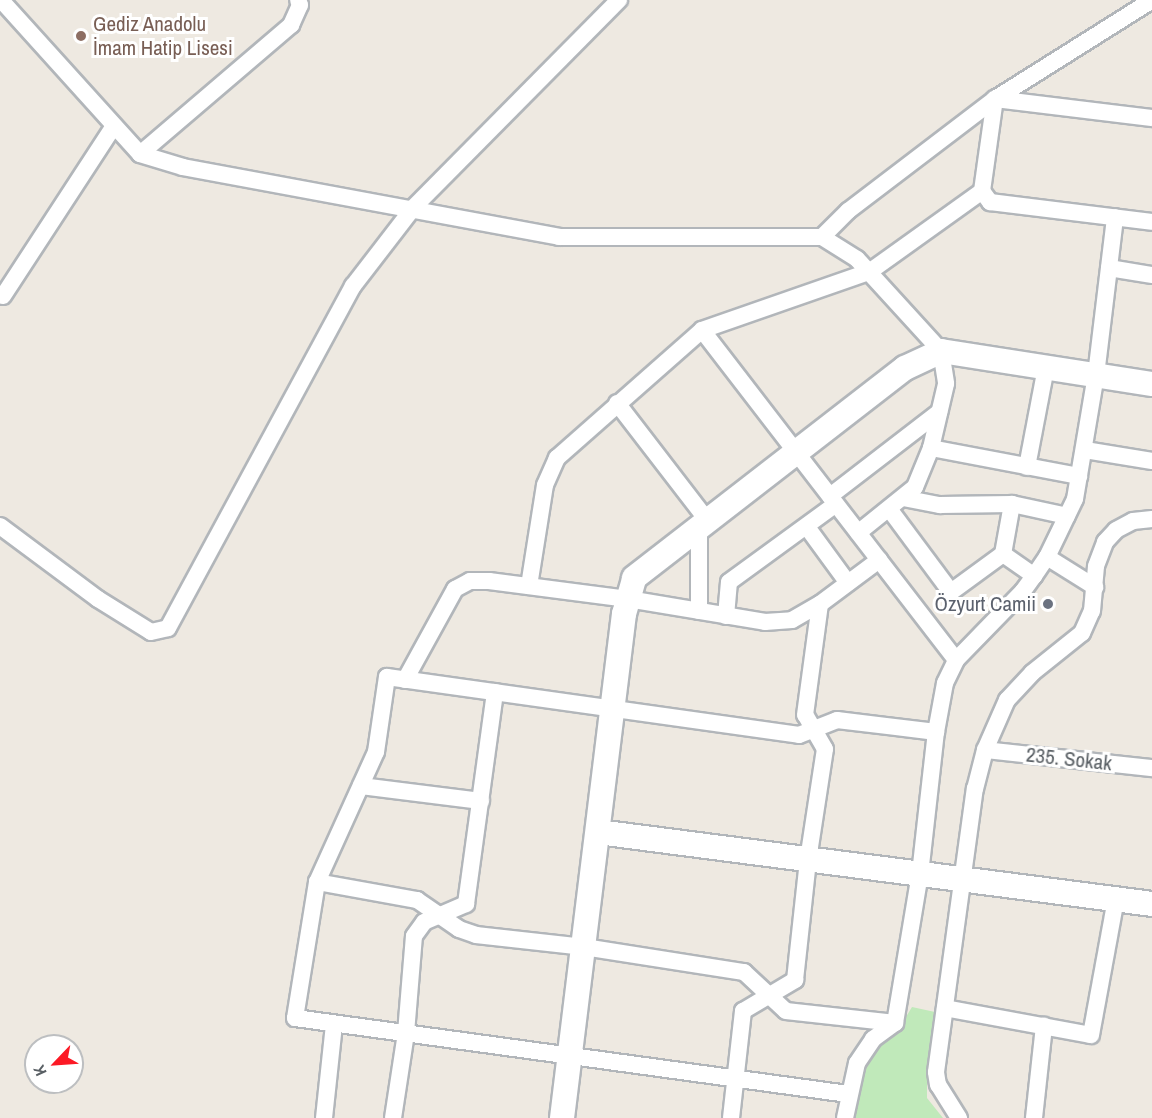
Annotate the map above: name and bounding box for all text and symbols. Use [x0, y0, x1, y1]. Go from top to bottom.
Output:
place label: Gediz Anadolu İmam Hatip Lisesi [93, 11, 233, 61]
marker: Gediz Anadolu İmam Hatip Lisesi [74, 29, 88, 43]
place label: Özyurt Camii [935, 591, 1036, 617]
marker: Özyurt Camii [1041, 597, 1055, 611]
street label: 235. Sokak [1025, 742, 1113, 776]
north arrow [24, 1034, 84, 1094]
text: K [28, 1062, 51, 1080]

